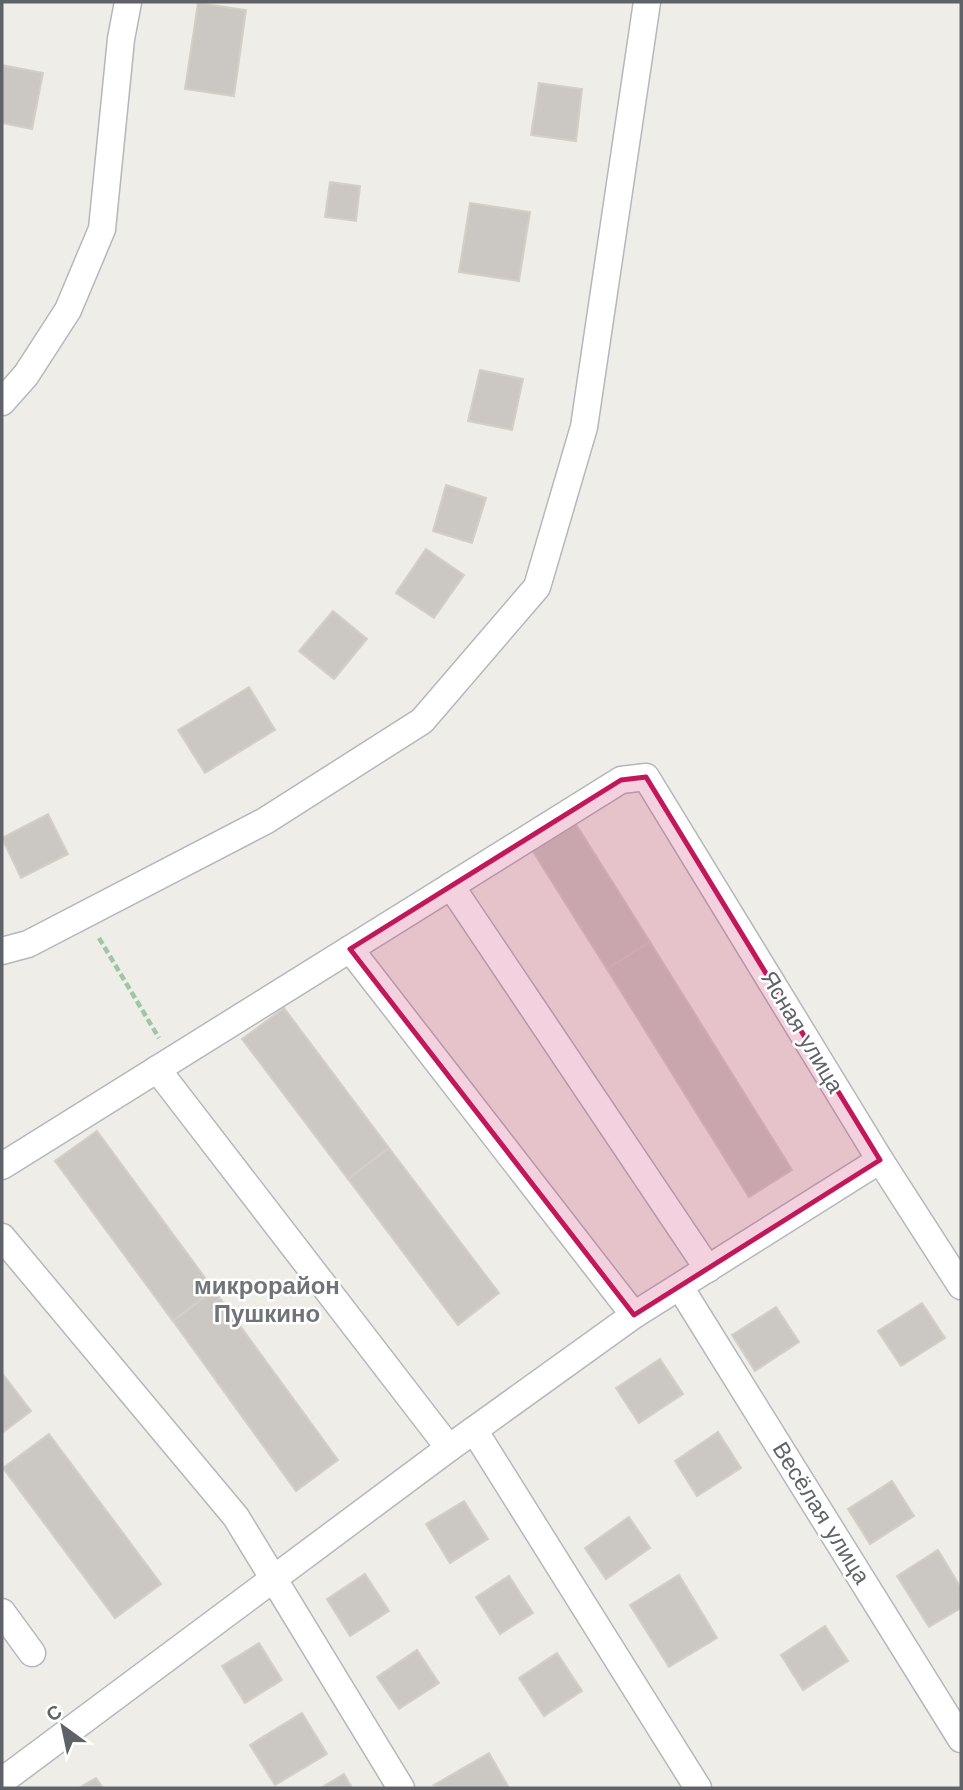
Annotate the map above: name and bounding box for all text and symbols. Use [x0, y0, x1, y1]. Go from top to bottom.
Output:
street label: Ясная улица [755, 966, 849, 1098]
district label: микрорайон Пушкино [194, 1272, 340, 1328]
street label: Весёлая улица [767, 1437, 876, 1589]
north arrow [28, 1692, 98, 1762]
text: С [42, 1700, 66, 1727]

